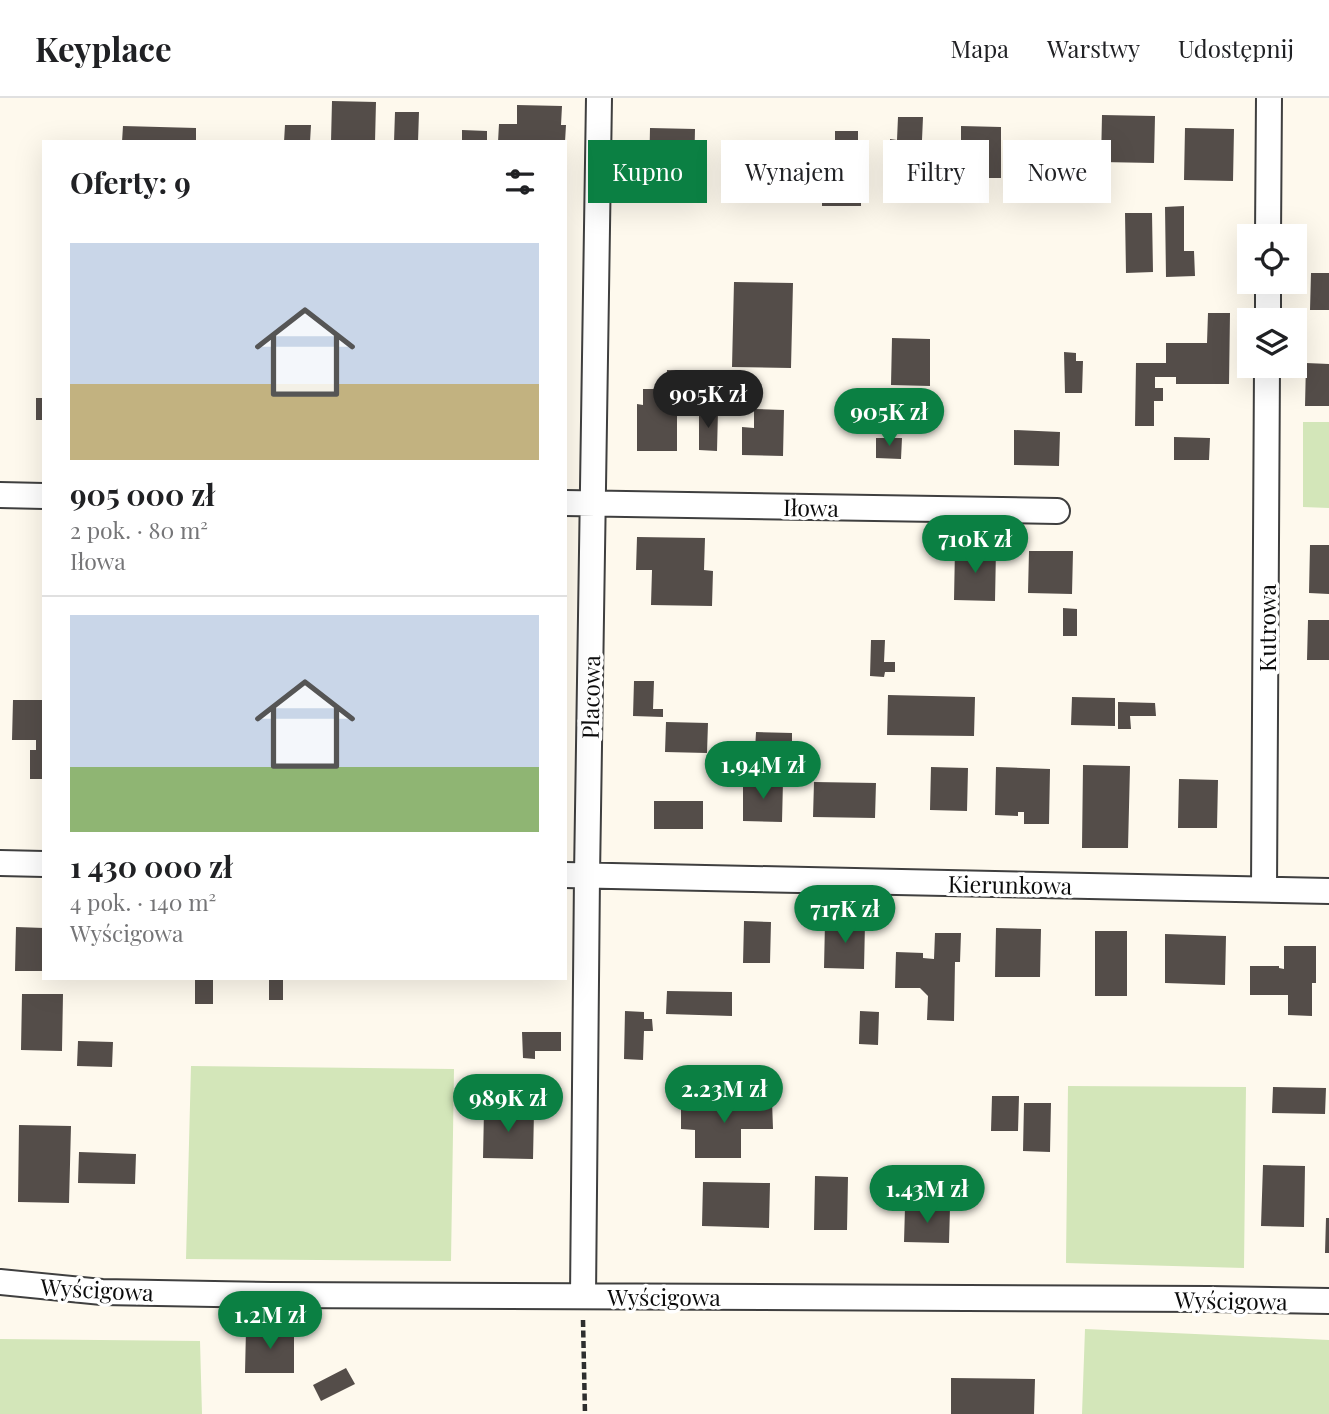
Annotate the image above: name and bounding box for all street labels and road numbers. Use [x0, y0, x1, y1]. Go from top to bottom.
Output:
street label: Iłowa [783, 491, 840, 523]
street label: Kutrowa [1251, 584, 1282, 672]
street label: Placowa [574, 654, 606, 739]
street label: Kierunkowa [948, 867, 1073, 901]
street label: Wyścigowa [39, 1271, 155, 1307]
street label: Wyścigowa [606, 1281, 721, 1312]
street label: Wyścigowa [1173, 1283, 1289, 1316]

